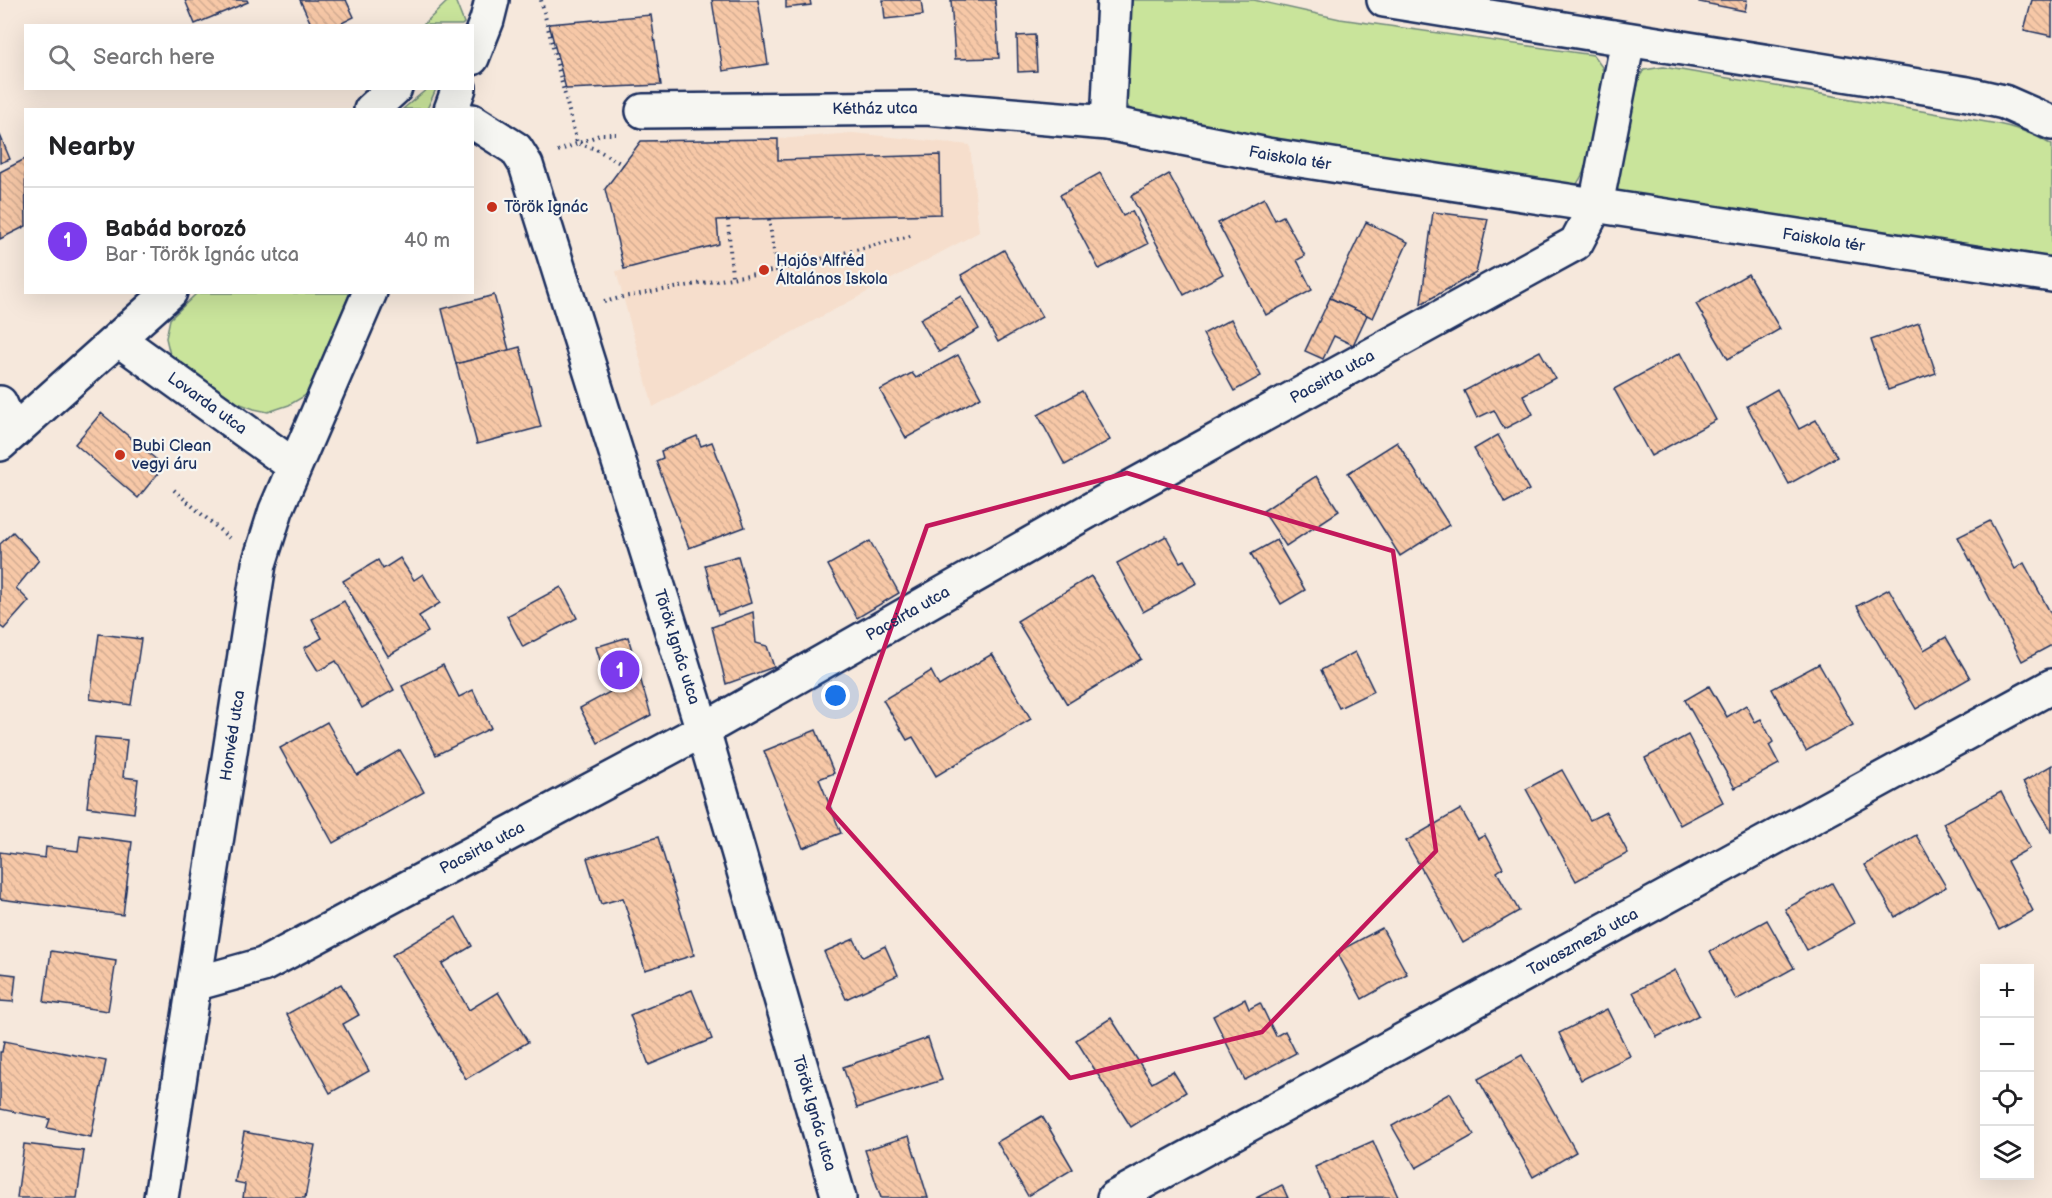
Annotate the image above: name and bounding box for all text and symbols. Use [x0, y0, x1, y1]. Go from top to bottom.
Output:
search box [24, 24, 474, 90]
icon: search [45, 41, 78, 74]
text: Search here [93, 44, 215, 71]
street label: Kétház utca [832, 99, 918, 118]
text: Nearby [48, 132, 135, 163]
street label: Faiskola tér [1247, 142, 1333, 174]
place label: Török Ignác [504, 198, 588, 217]
marker: Török Ignác [485, 200, 499, 214]
text: Babád borozó [105, 216, 246, 243]
street label: Faiskola tér [1781, 224, 1866, 256]
text: 1 [63, 229, 72, 253]
text: 40 m [404, 229, 450, 253]
text: Bar · Török Ignác utca [105, 243, 299, 267]
place label: Hajós Alfréd Általános Iskola [776, 252, 888, 289]
marker: Hajós Alfréd Általános Iskola [757, 263, 771, 277]
street label: Pacsirta utca [1287, 346, 1378, 408]
street label: Lovarda utca [164, 368, 251, 438]
place label: Bubi Clean vegyi áru [131, 437, 211, 474]
marker: Bubi Clean vegyi áru [113, 448, 127, 462]
street label: Pacsirta utca [863, 582, 953, 645]
street label: Török Ignác utca [650, 587, 704, 707]
pin: 1 [600, 648, 640, 692]
your location [821, 681, 850, 710]
street label: Honvéd utca [216, 689, 249, 782]
street label: Pacsirta utca [436, 818, 528, 878]
street label: Tavaszmező utca [1524, 904, 1641, 980]
map controls [1980, 964, 2034, 1180]
button: + [1980, 964, 2034, 1018]
button: − [1980, 1018, 2034, 1072]
street label: Török Ignác utca [788, 1053, 840, 1173]
button: locate [1980, 1072, 2034, 1126]
button: layers [1980, 1126, 2034, 1180]

